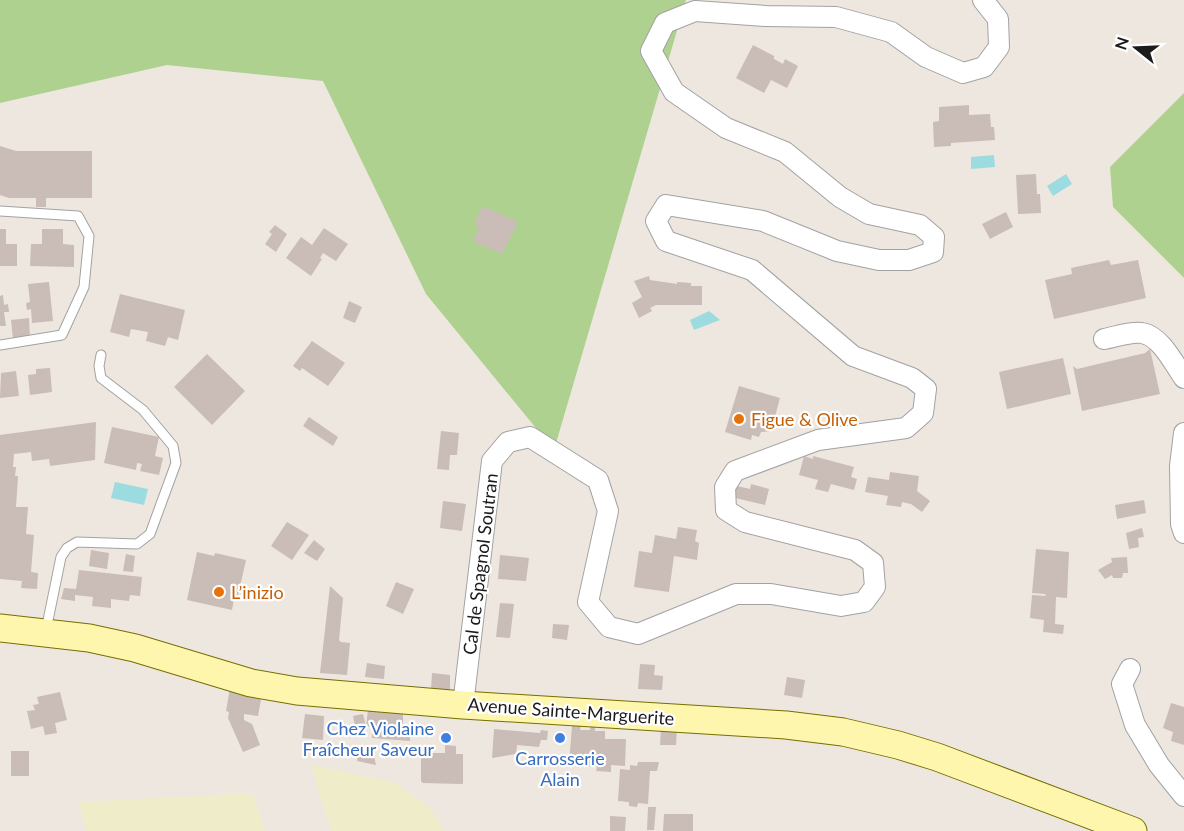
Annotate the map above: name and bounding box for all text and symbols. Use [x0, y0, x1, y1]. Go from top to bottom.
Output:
north arrow [1106, 18, 1166, 78]
text: N [1110, 34, 1132, 52]
place label: Figue & Olive [751, 408, 858, 430]
marker: Figue & Olive [732, 412, 746, 426]
street label: Cal de Spagnol Soutran [458, 472, 502, 656]
place label: L’inizio [231, 581, 284, 603]
marker: L’inizio [212, 585, 226, 599]
street label: Avenue Sainte-Marguerite [467, 693, 675, 729]
place label: Chez Violaine Fraîcheur Saveur [302, 717, 434, 760]
marker: Chez Violaine Fraîcheur Saveur [439, 731, 453, 745]
marker: Carrosserie Alain [553, 731, 567, 745]
place label: Carrosserie Alain [515, 747, 605, 790]

